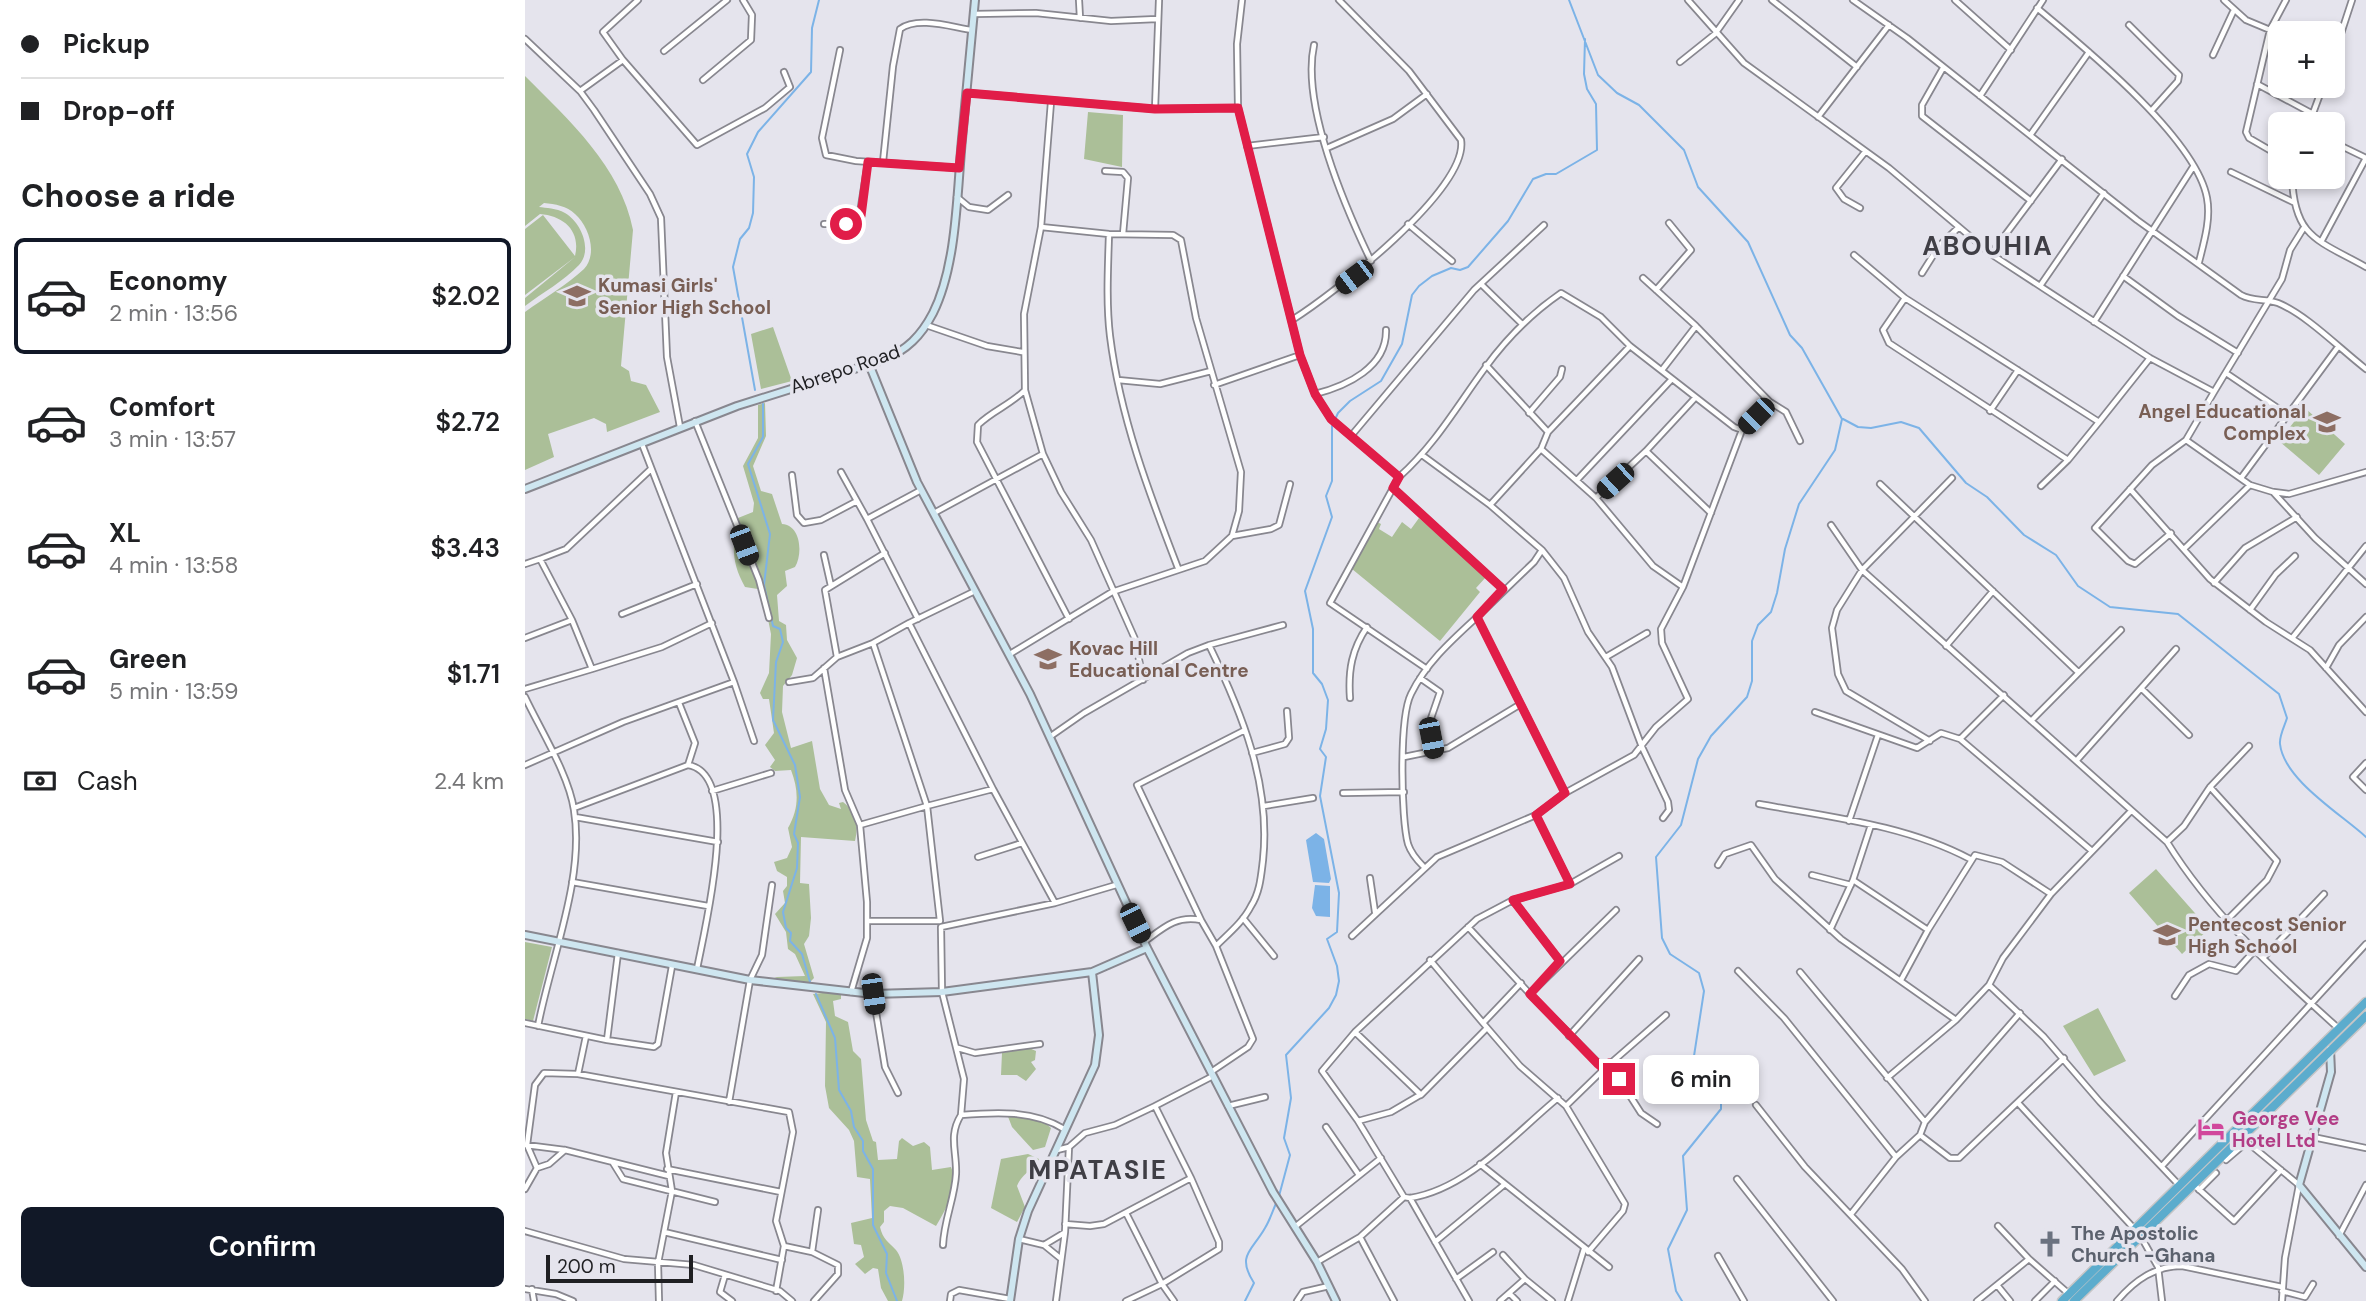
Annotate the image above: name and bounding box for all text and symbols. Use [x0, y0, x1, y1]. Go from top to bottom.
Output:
map controls [2268, 21, 2345, 189]
button: + [2268, 21, 2345, 98]
text: Pickup [63, 27, 150, 61]
text: Drop-off [63, 94, 175, 128]
button: − [2268, 112, 2345, 189]
text: Choose a ride [21, 175, 236, 217]
route start [830, 208, 862, 240]
district label: ABOUHIA [1922, 229, 2054, 263]
car [1331, 256, 1378, 298]
text: Economy [109, 264, 227, 298]
icon: car [25, 265, 88, 328]
place label: Kumasi Girls' Senior High School [598, 273, 771, 320]
text: $2.02 [431, 279, 500, 313]
school or university icon: Kumasi Girls' Senior High School [562, 281, 592, 311]
text: 2 min · 13:56 [109, 298, 238, 328]
street label: Abrepo Road [787, 339, 903, 399]
text: Comfort [109, 390, 215, 424]
icon: car [25, 391, 88, 454]
car [1734, 394, 1779, 438]
place label: Angel Educational Complex [2138, 399, 2306, 446]
text: $2.72 [436, 405, 500, 439]
school or university icon: Angel Educational Complex [2312, 407, 2342, 437]
text: 3 min · 13:57 [109, 424, 236, 454]
car [1593, 459, 1638, 503]
text: XL [109, 516, 141, 550]
icon: car [25, 517, 88, 580]
car [727, 522, 762, 568]
text: $3.43 [431, 531, 500, 565]
text: 4 min · 13:58 [109, 550, 239, 580]
place label: Kovac Hill Educational Centre [1069, 636, 1249, 683]
text: Green [109, 642, 187, 676]
icon: car [25, 643, 88, 706]
school or university icon: Kovac Hill Educational Centre [1033, 644, 1063, 674]
text: $1.71 [447, 657, 500, 691]
text: 5 min · 13:59 [109, 676, 238, 706]
car [1417, 715, 1446, 761]
icon: cash [21, 762, 59, 800]
text: Cash [77, 764, 138, 798]
text: 2.4 km [434, 766, 504, 796]
car [1117, 900, 1154, 946]
place label: Pentecost Senior High School [2188, 912, 2347, 959]
school or university icon: Pentecost Senior High School [2152, 920, 2182, 950]
car [860, 972, 887, 1016]
callout: 6 min [1643, 1054, 1759, 1104]
route end [1603, 1063, 1635, 1095]
text: 6 min [1670, 1064, 1732, 1094]
place label: George Vee Hotel Ltd [2232, 1106, 2339, 1153]
hotel icon: George Vee Hotel Ltd [2196, 1114, 2226, 1144]
district label: MPATASIE [1028, 1153, 1168, 1187]
button: Confirm [21, 1207, 504, 1287]
place label: The Apostolic Church -Ghana [2071, 1221, 2215, 1268]
church icon: The Apostolic Church -Ghana [2035, 1229, 2065, 1259]
scale bar [546, 1252, 693, 1284]
text: 200 m [557, 1254, 616, 1279]

